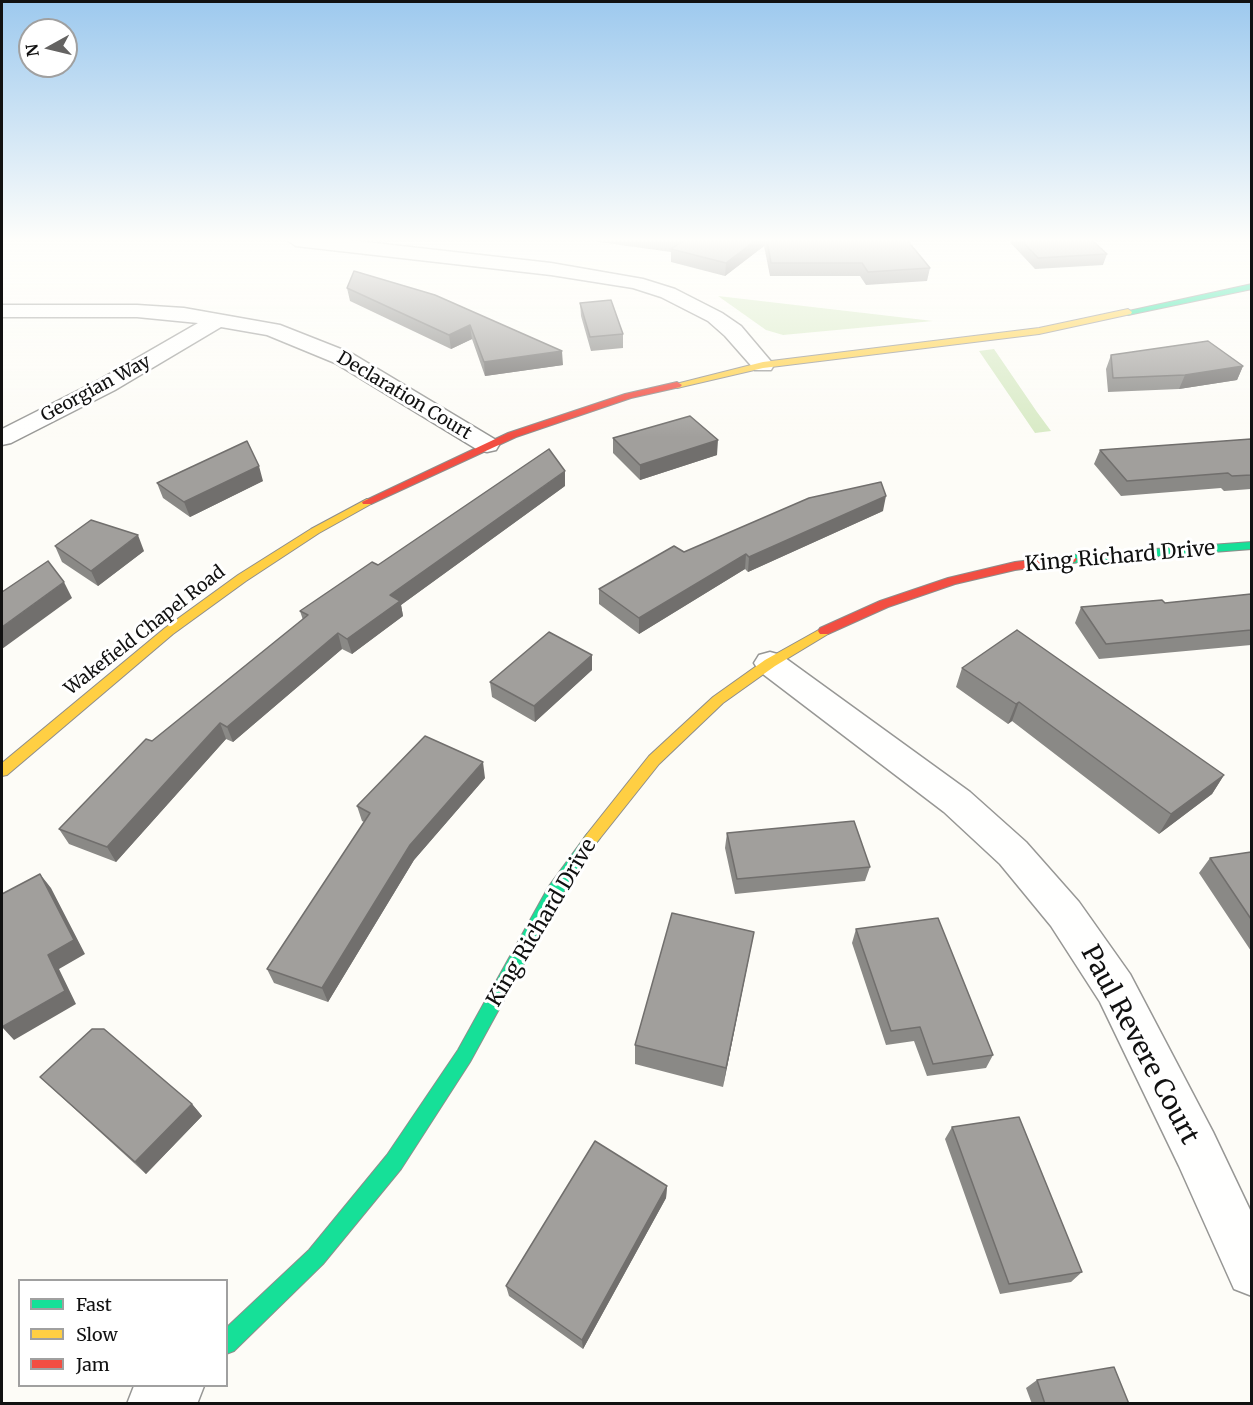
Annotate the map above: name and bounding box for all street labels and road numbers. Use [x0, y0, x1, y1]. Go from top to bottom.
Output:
street label: Declaration Court [333, 347, 475, 445]
street label: Georgian Way [37, 351, 155, 427]
street label: King Richard Drive [1024, 536, 1216, 578]
street label: Wakefield Chapel Road [60, 562, 230, 700]
street label: King Richard Drive [482, 835, 602, 1011]
street label: Paul Revere Court [1073, 940, 1205, 1150]

